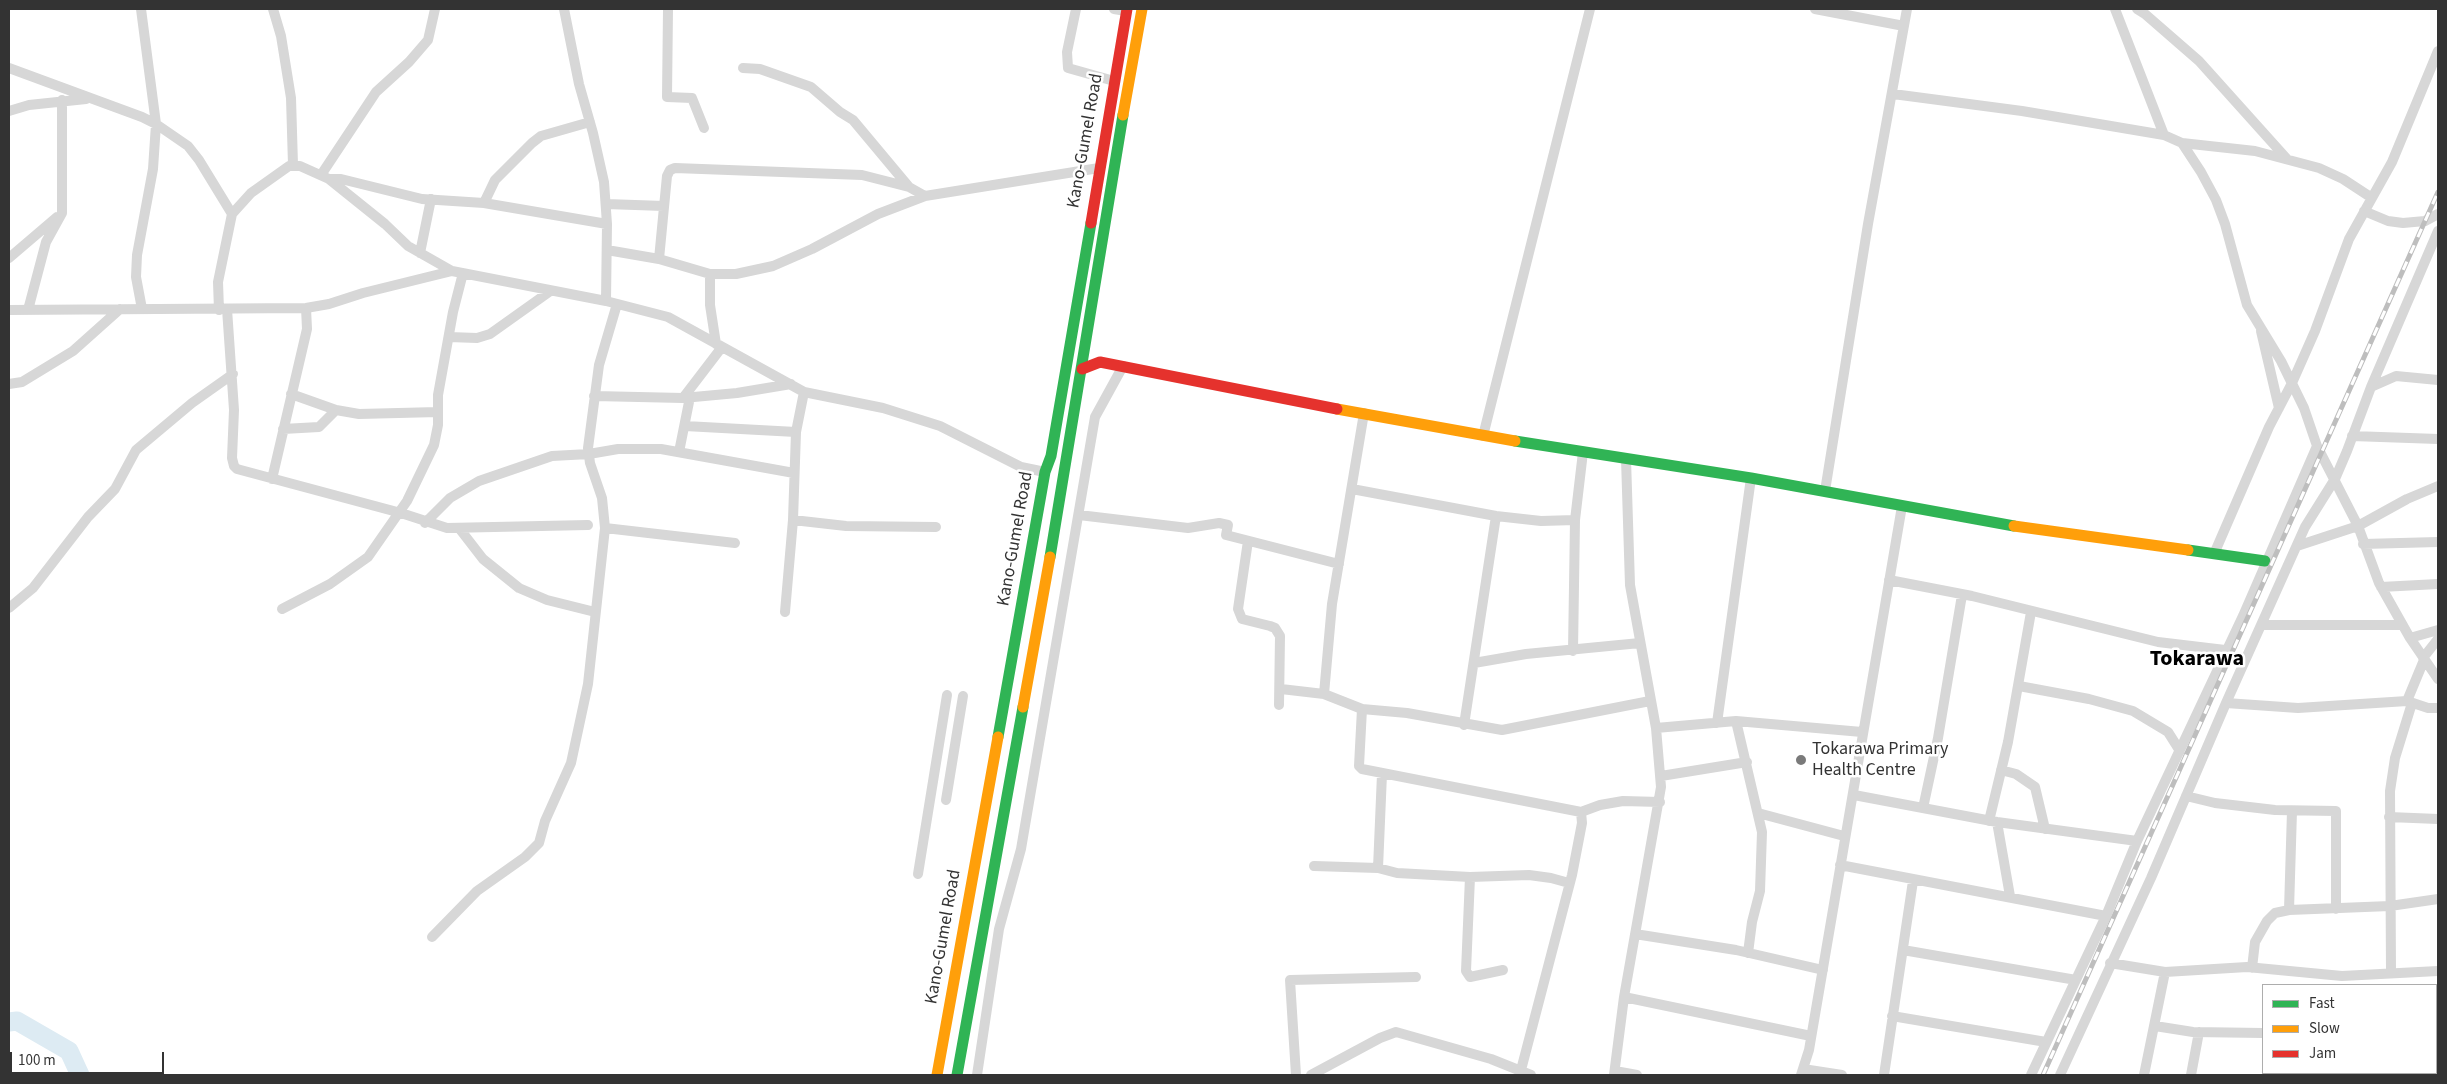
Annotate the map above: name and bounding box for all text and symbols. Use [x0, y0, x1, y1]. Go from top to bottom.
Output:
street label: Kano-Gumel Road [1064, 72, 1108, 210]
street label: Kano-Gumel Road [994, 470, 1038, 608]
district label: Tokarawa [2150, 647, 2244, 673]
place label: Tokarawa Primary Health Centre [1812, 739, 1948, 782]
marker: Tokarawa Primary Health Centre [1794, 753, 1808, 767]
street label: Kano-Gumel Road [922, 868, 966, 1006]
legend [2262, 984, 2437, 1074]
text: Fast [2309, 993, 2335, 1014]
text: Slow [2309, 1018, 2340, 1039]
scale bar [12, 1042, 166, 1074]
text: Jam [2309, 1043, 2336, 1064]
text: 100 m [18, 1050, 56, 1071]

